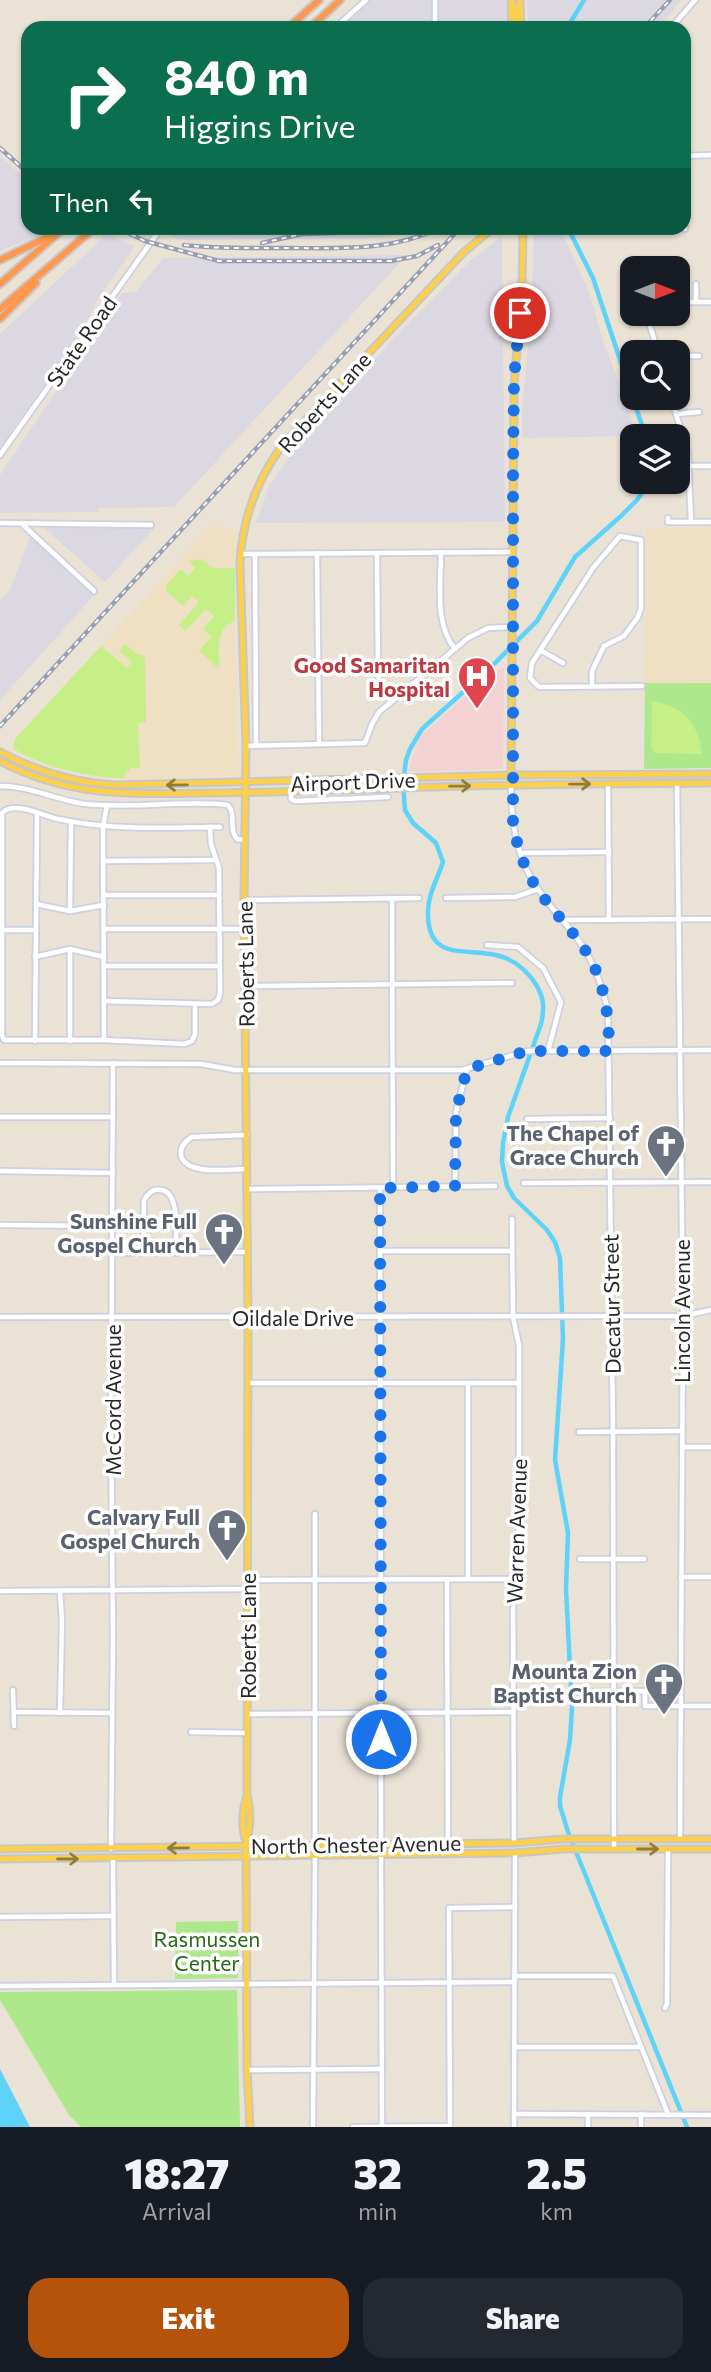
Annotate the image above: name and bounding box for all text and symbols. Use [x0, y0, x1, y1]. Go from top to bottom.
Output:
text: 840 m [164, 45, 309, 105]
icon: right [49, 49, 140, 140]
text: Higgins Drive [164, 105, 355, 145]
icon: left [123, 182, 161, 220]
text: Then [49, 186, 109, 217]
north arrow [620, 256, 690, 326]
map controls [620, 256, 690, 494]
pin [490, 283, 550, 343]
street label: State Road [41, 291, 121, 391]
icon: arrive [501, 294, 539, 332]
button: search [620, 340, 690, 410]
street label: Roberts Lane [273, 347, 375, 457]
button: layers [620, 424, 690, 494]
place label: Good Samaritan Hospital [294, 652, 450, 701]
hospital icon: Good Samaritan Hospital [456, 655, 498, 710]
street label: Airport Drive [290, 766, 416, 796]
one-way arrow [568, 777, 591, 791]
one-way arrow [165, 778, 188, 792]
one-way arrow [448, 779, 471, 793]
street label: Roberts Lane [231, 901, 259, 1027]
place label: The Chapel of Grace Church [506, 1120, 639, 1169]
church icon: The Chapel of Grace Church [645, 1123, 687, 1178]
place label: Sunshine Full Gospel Church [57, 1208, 197, 1257]
church icon: Sunshine Full Gospel Church [203, 1211, 245, 1266]
street label: Decatur Street [597, 1234, 625, 1374]
street label: Lincoln Avenue [669, 1239, 694, 1383]
street label: Oildale Drive [232, 1305, 354, 1330]
street label: McCord Avenue [100, 1324, 125, 1476]
street label: Warren Avenue [501, 1458, 531, 1604]
place label: Calvary Full Gospel Church [60, 1504, 200, 1553]
church icon: Calvary Full Gospel Church [206, 1507, 248, 1562]
street label: Roberts Lane [235, 1573, 260, 1699]
place label: Mounta Zion Baptist Church [493, 1658, 637, 1707]
church icon: Mounta Zion Baptist Church [643, 1661, 685, 1716]
position arrow [344, 1702, 418, 1776]
street label: North Chester Avenue [251, 1830, 461, 1858]
one-way arrow [167, 1841, 190, 1854]
one-way arrow [636, 1842, 659, 1856]
one-way arrow [56, 1852, 79, 1866]
park label: Rasmussen Center [154, 1926, 260, 1975]
text: 18:27 [124, 2146, 229, 2198]
text: 32 [353, 2146, 402, 2198]
text: 2.5 [526, 2146, 587, 2198]
text: Arrival [142, 2197, 211, 2225]
text: min [358, 2197, 397, 2225]
text: km [540, 2197, 573, 2225]
button: Exit [28, 2278, 349, 2358]
button: Share [363, 2278, 683, 2358]

